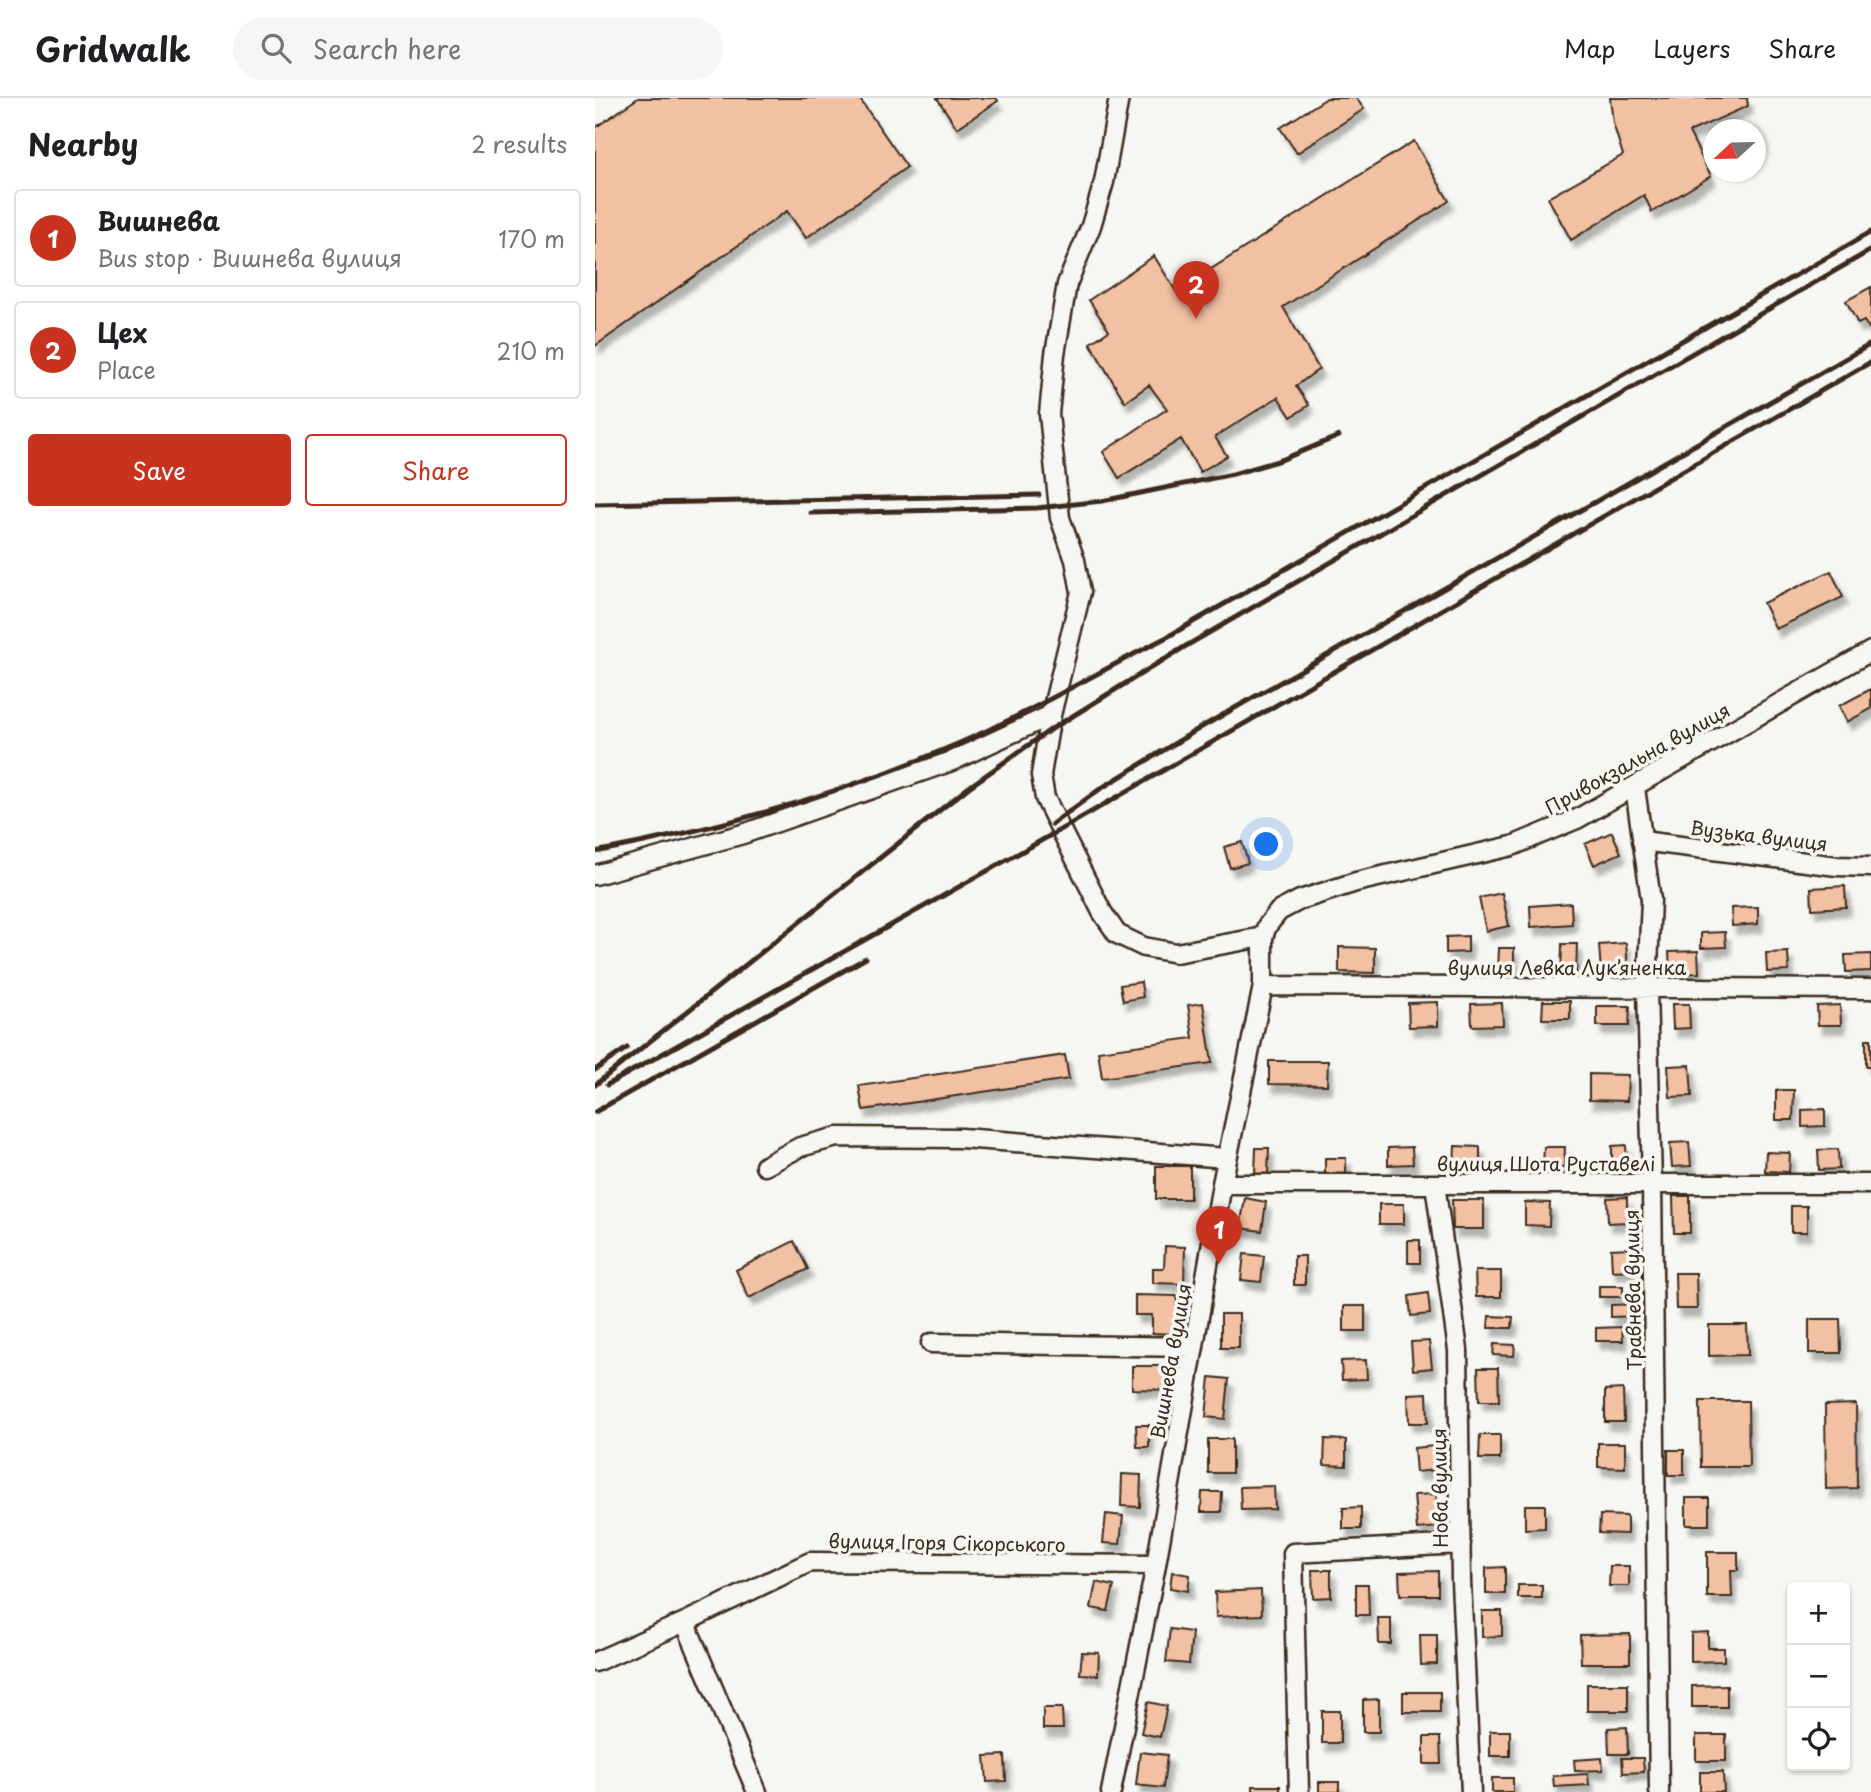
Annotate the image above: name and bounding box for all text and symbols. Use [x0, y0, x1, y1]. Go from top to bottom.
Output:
search box [233, 17, 723, 80]
text: Gridwalk [35, 23, 191, 73]
icon: search [257, 29, 295, 67]
text: Search here [313, 29, 461, 68]
text: Map [1564, 30, 1615, 66]
text: Layers [1653, 30, 1730, 66]
text: Share [1768, 30, 1836, 66]
north arrow [1703, 119, 1766, 182]
text: Nearby [28, 121, 138, 166]
text: 2 results [471, 126, 567, 161]
text: Вишнева [97, 201, 220, 240]
text: 1 [48, 221, 59, 256]
text: 170 m [498, 221, 565, 256]
text: Bus stop · Вишнева вулиця [97, 240, 402, 275]
pin: 2 [1173, 261, 1219, 319]
text: Цех [97, 313, 147, 352]
text: 2 [45, 333, 61, 368]
text: 210 m [497, 333, 565, 368]
text: Place [97, 352, 156, 387]
button: Save [28, 434, 291, 506]
button: Share [305, 434, 567, 506]
street label: Привокзальна вулиця [1539, 695, 1735, 821]
street label: Вузька вулиця [1689, 813, 1829, 857]
your location [1249, 827, 1283, 861]
street label: вулиця Левка Лукʼяненка [1448, 953, 1687, 981]
street label: вулиця Шота Руставелі [1437, 1149, 1655, 1177]
pin: 1 [1196, 1206, 1242, 1264]
street label: Травнева вулиця [1617, 1209, 1647, 1371]
street label: Вишнева вулиця [1143, 1281, 1197, 1441]
street label: Нова вулиця [1424, 1428, 1454, 1548]
street label: вулиця Ігоря Сікорського [828, 1526, 1066, 1558]
map controls [1787, 1582, 1850, 1771]
button: + [1787, 1582, 1850, 1645]
button: − [1787, 1645, 1850, 1708]
button: locate [1787, 1708, 1850, 1771]

